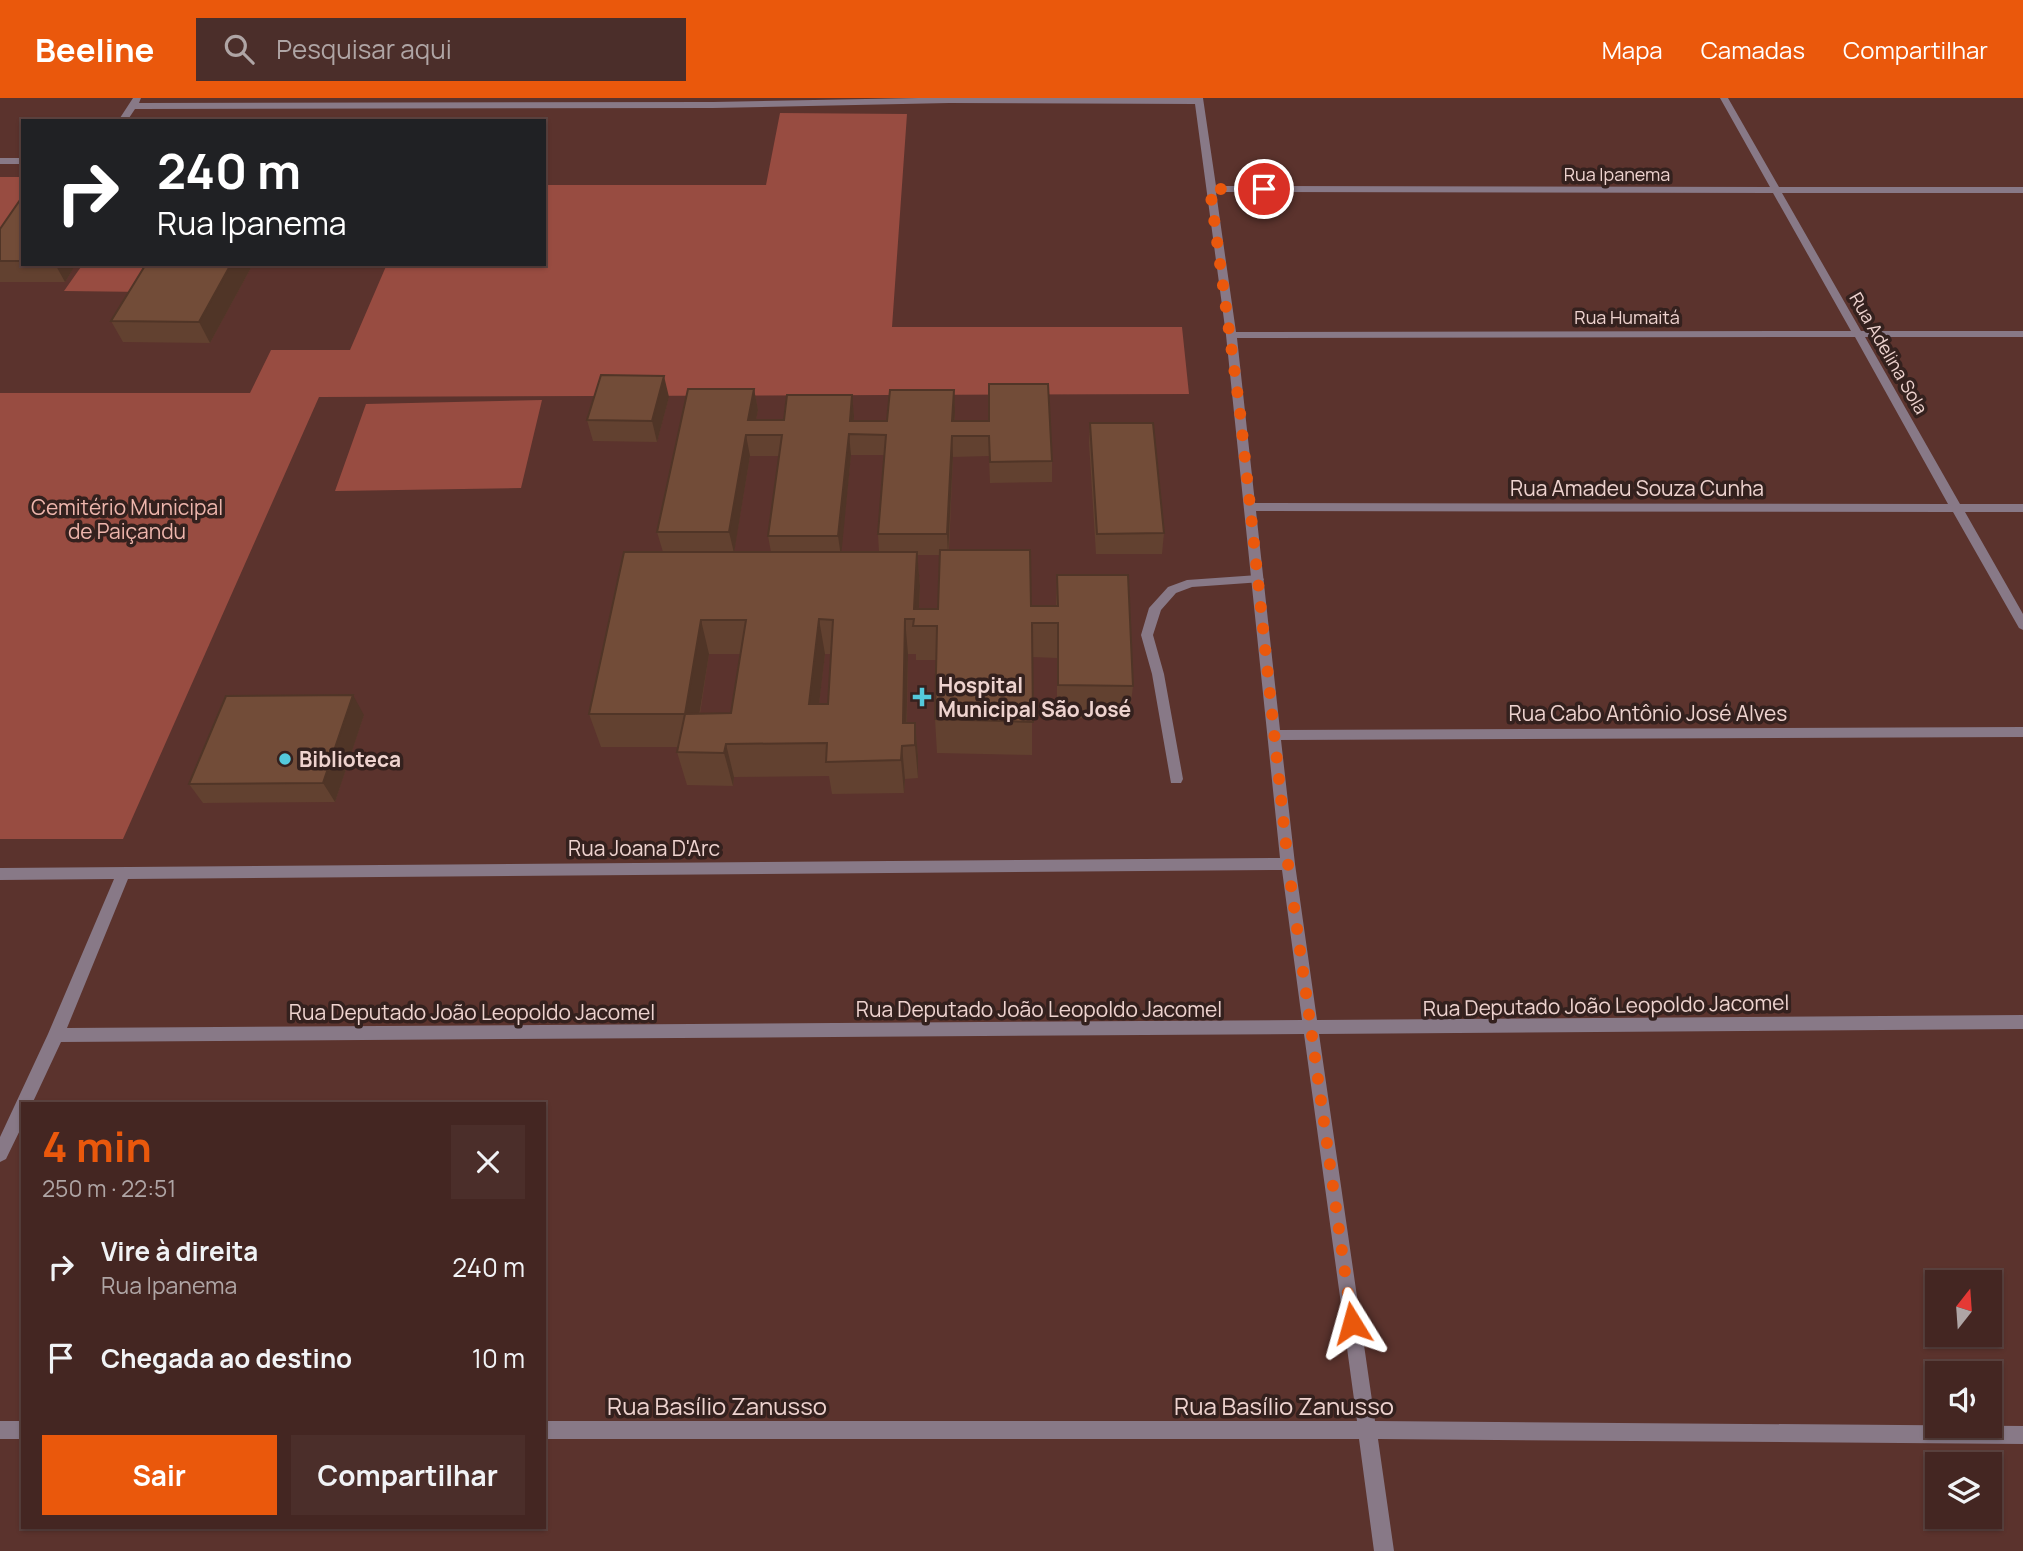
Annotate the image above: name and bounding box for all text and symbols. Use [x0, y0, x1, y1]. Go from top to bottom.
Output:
search box [196, 18, 686, 81]
text: Beeline [35, 27, 154, 72]
icon: search [220, 30, 258, 68]
text: Pesquisar aqui [276, 31, 452, 67]
text: Mapa [1602, 33, 1663, 66]
text: Camadas [1701, 33, 1805, 66]
text: Compartilhar [1843, 33, 1988, 66]
text: 240 m [157, 137, 301, 204]
icon: right [42, 147, 133, 238]
pin [1234, 159, 1294, 219]
street label: Rua Ipanema [1564, 162, 1670, 186]
icon: arrive [1245, 170, 1283, 208]
text: Rua Ipanema [157, 201, 347, 245]
street label: Rua Adelina Sola [1844, 288, 1934, 418]
street label: Rua Humaitá [1574, 305, 1680, 329]
street label: Rua Amadeu Souza Cunha [1510, 474, 1764, 502]
park label: Cemitério Municipal de Paiçandu [31, 493, 223, 545]
place label: Hospital Municipal São José [938, 671, 1131, 723]
marker: Hospital Municipal São José [912, 687, 932, 707]
street label: Rua Cabo Antônio José Alves [1509, 699, 1787, 727]
place label: Biblioteca [299, 745, 401, 773]
marker: Biblioteca [277, 751, 293, 767]
street label: Rua Joana D'Arc [568, 834, 720, 862]
street label: Rua Deputado João Leopoldo Jacomel [1423, 988, 1789, 1022]
street label: Rua Deputado João Leopoldo Jacomel [856, 995, 1222, 1023]
street label: Rua Deputado João Leopoldo Jacomel [289, 998, 655, 1026]
text: 4 min [42, 1117, 152, 1175]
button: close [451, 1125, 525, 1199]
text: 250 m · 22:51 [42, 1172, 176, 1204]
text: Vire à direita [101, 1233, 258, 1269]
icon: right [42, 1248, 80, 1286]
text: 240 m [452, 1249, 525, 1285]
text: Rua Ipanema [101, 1269, 237, 1301]
north arrow [1925, 1270, 2002, 1348]
map controls [1925, 1270, 2002, 1529]
position arrow [1315, 1286, 1389, 1360]
icon: arrive [42, 1339, 80, 1377]
text: Chegada ao destino [101, 1340, 352, 1376]
text: 10 m [472, 1340, 525, 1376]
button: sound [1925, 1361, 2002, 1438]
street label: Rua Basílio Zanusso [607, 1389, 827, 1422]
street label: Rua Basílio Zanusso [1174, 1389, 1394, 1422]
button: Sair [42, 1435, 277, 1515]
button: Compartilhar [291, 1435, 525, 1515]
button: layers [1925, 1452, 2002, 1529]

